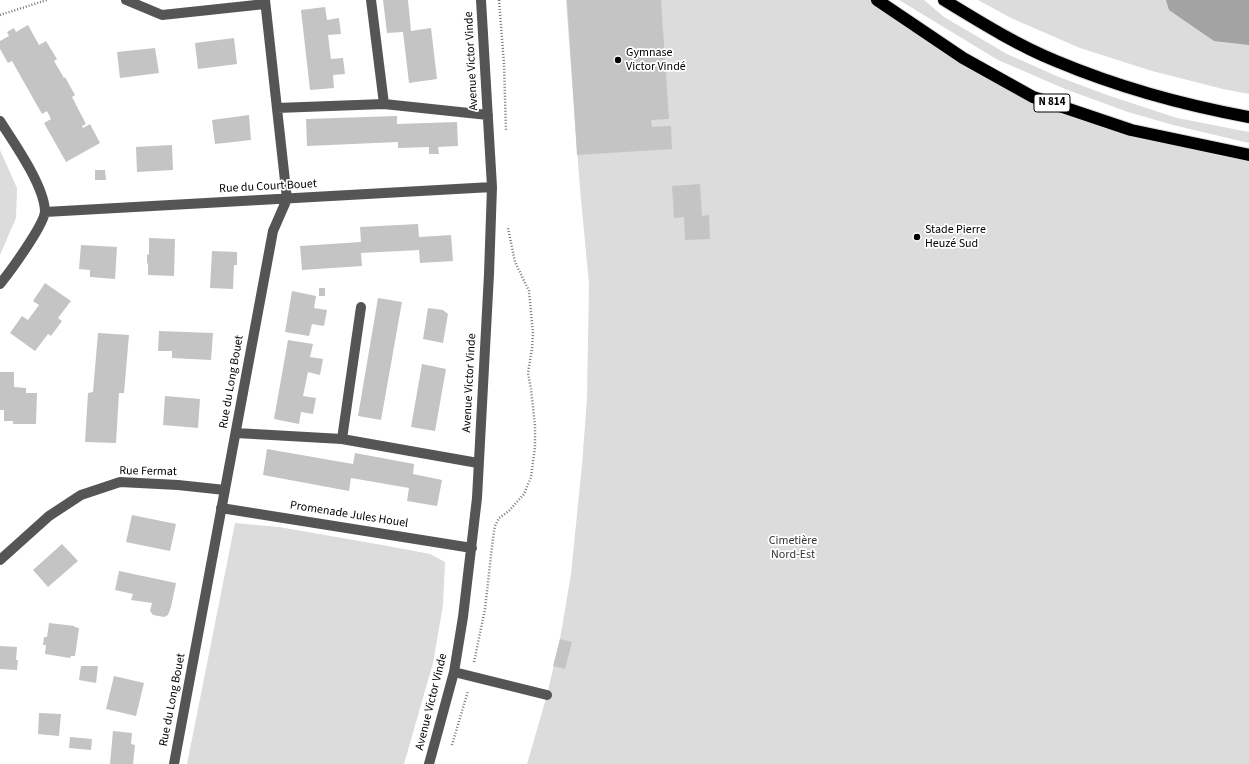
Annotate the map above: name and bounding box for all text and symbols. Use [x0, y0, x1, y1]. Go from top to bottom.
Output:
street label: Avenue Victor Vinde [462, 11, 482, 111]
place label: Gymnase Victor Vindé [626, 46, 686, 74]
marker: Gymnase Victor Vindé [613, 55, 623, 65]
road number: N 814 [1034, 94, 1070, 112]
street label: Rue du Court Bouet [219, 177, 317, 197]
place label: Stade Pierre Heuzé Sud [925, 223, 986, 251]
marker: Stade Pierre Heuzé Sud [912, 232, 922, 242]
street label: Avenue Victor Vinde [460, 333, 480, 433]
street label: Rue du Long Bouet [217, 334, 247, 430]
street label: Rue Fermat [119, 464, 177, 480]
street label: Promenade Jules Houel [289, 499, 409, 531]
park label: Cimetière Nord-Est [769, 534, 817, 562]
street label: Rue du Long Bouet [157, 652, 189, 748]
street label: Avenue Victor Vinde [413, 652, 451, 752]

